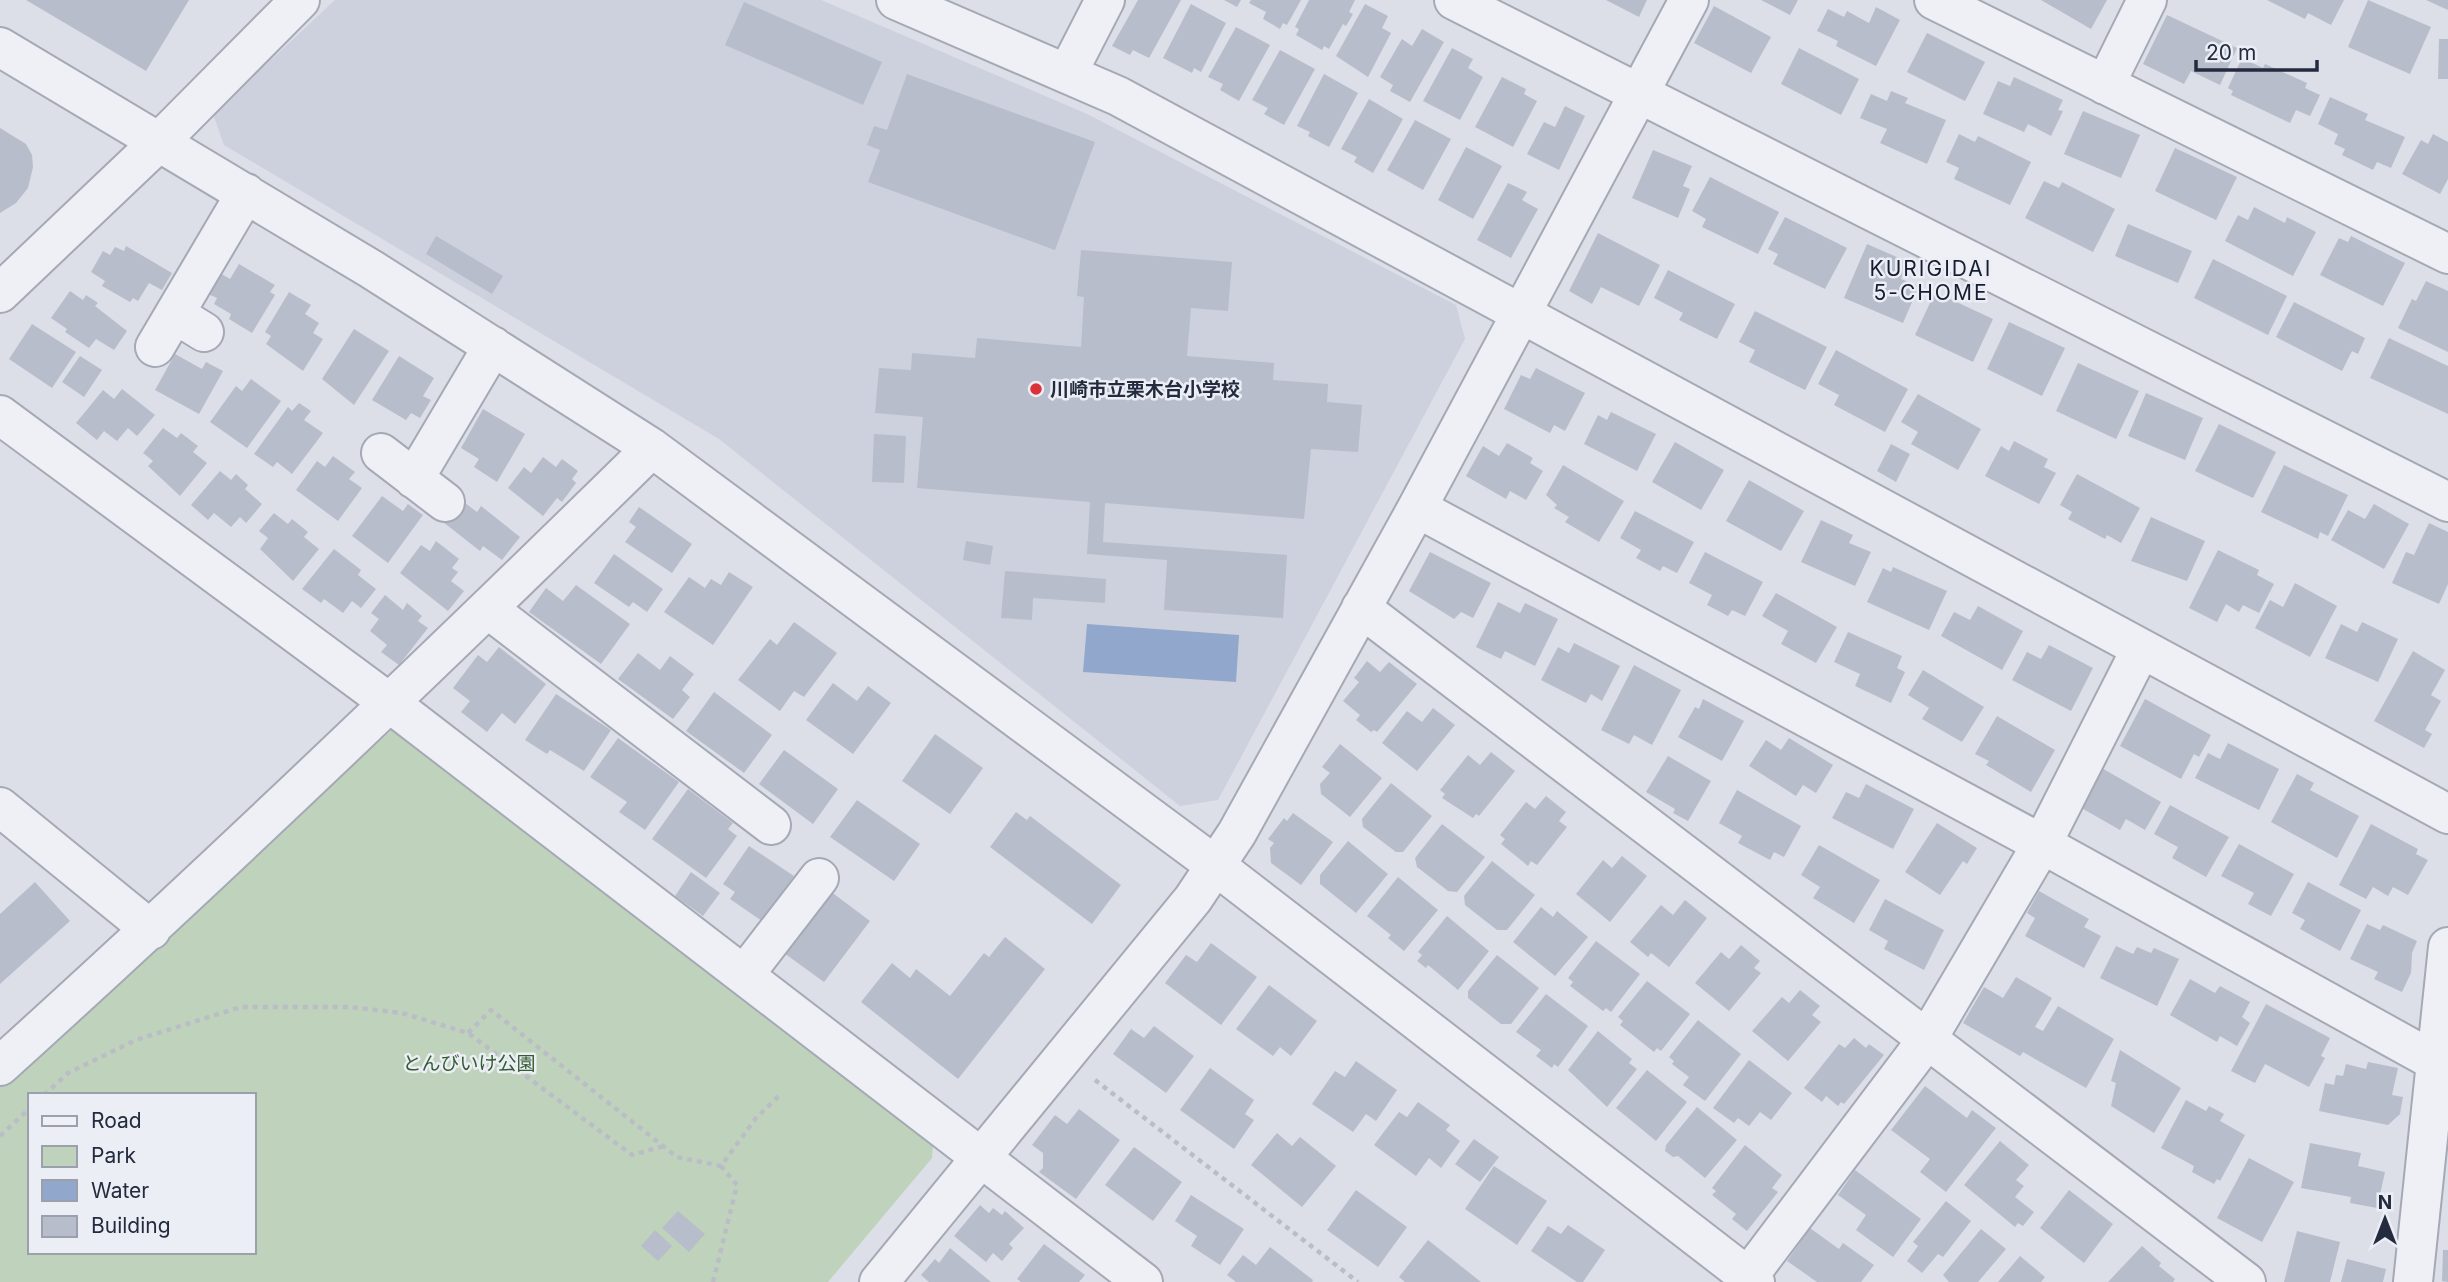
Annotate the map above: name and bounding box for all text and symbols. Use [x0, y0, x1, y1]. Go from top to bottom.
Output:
scale bar [2196, 28, 2317, 72]
text: 20 m [2206, 40, 2256, 65]
district label: KURIGIDAI 5-CHOME [1870, 256, 1992, 305]
place label: 川崎市立栗木台小学校 [1050, 378, 1240, 401]
marker: 川崎市立栗木台小学校 [1028, 381, 1044, 397]
park label: とんびいけ公園 [402, 1052, 536, 1075]
legend [28, 1093, 256, 1254]
text: Road [91, 1108, 142, 1133]
text: Park [91, 1143, 136, 1168]
text: Water [91, 1178, 149, 1203]
north arrow [2350, 1184, 2420, 1254]
text: N [2378, 1191, 2392, 1214]
text: Building [91, 1213, 171, 1238]

